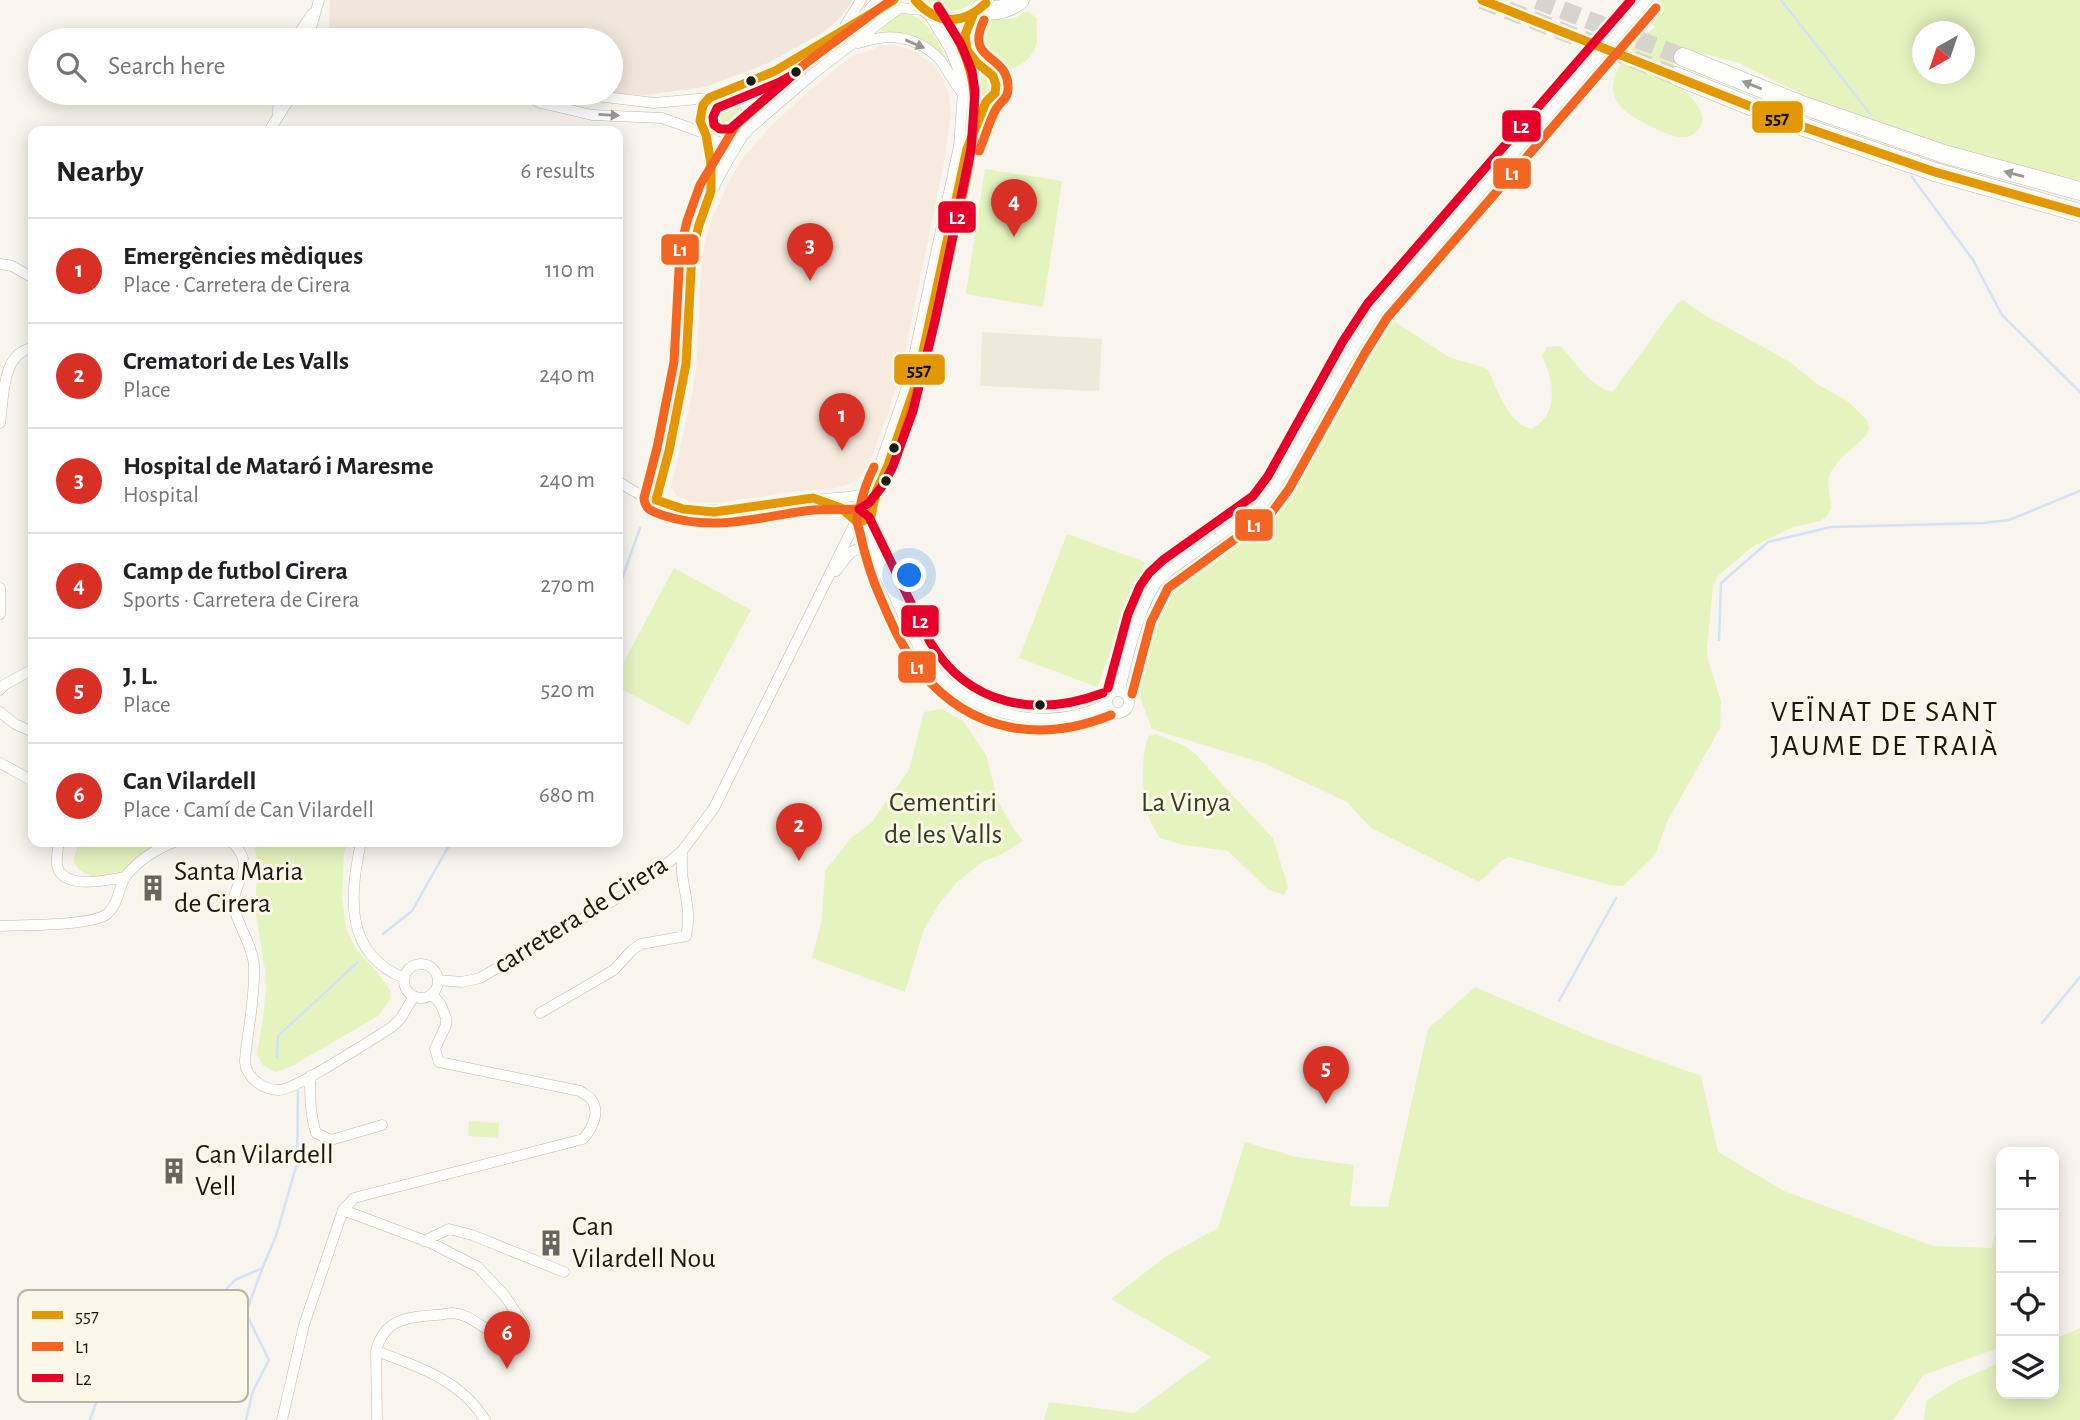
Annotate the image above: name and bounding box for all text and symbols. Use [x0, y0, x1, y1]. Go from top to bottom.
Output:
north arrow [1912, 21, 1975, 84]
search box [28, 28, 623, 105]
one-way arrow [905, 38, 926, 49]
icon: search [52, 48, 90, 86]
text: Search here [108, 53, 226, 79]
unlabelled marker [789, 65, 803, 79]
unlabelled marker [744, 74, 758, 88]
one-way arrow [1742, 80, 1763, 91]
line badge: 557 [1751, 100, 1804, 134]
line badge: L2 [1501, 109, 1542, 143]
text: 557 [1765, 109, 1789, 128]
one-way arrow [598, 110, 620, 121]
text: L2 [1512, 118, 1530, 137]
text: Nearby [56, 157, 144, 187]
line badge: L1 [1492, 157, 1532, 190]
text: 6 results [521, 160, 595, 183]
text: L1 [1504, 165, 1520, 184]
one-way arrow [2003, 168, 2024, 178]
pin: 4 [991, 179, 1037, 237]
line badge: L2 [937, 200, 977, 234]
text: L2 [948, 209, 966, 228]
pin: 3 [787, 223, 833, 281]
line badge: L1 [660, 233, 700, 266]
text: L1 [672, 241, 688, 260]
text: Emergències mèdiques [123, 243, 363, 269]
text: 1 [75, 259, 83, 282]
text: 110 m [545, 259, 595, 282]
text: Place · Carretera de Cirera [123, 274, 350, 297]
text: Crematori de Les Valls [123, 348, 349, 374]
line badge: 557 [893, 353, 946, 386]
text: 557 [907, 361, 931, 380]
text: 2 [74, 364, 84, 387]
text: 240 m [539, 364, 595, 387]
text: Place [123, 379, 171, 402]
pin: 1 [819, 393, 865, 451]
unlabelled marker [887, 441, 901, 455]
text: Hospital de Mataró i Maresme [123, 453, 434, 479]
text: 3 [74, 469, 84, 492]
text: 240 m [539, 469, 595, 492]
unlabelled marker [879, 474, 893, 488]
text: Hospital [123, 484, 199, 507]
line badge: L1 [1234, 508, 1274, 542]
text: L1 [1246, 517, 1262, 536]
text: Camp de futbol Cirera [123, 558, 348, 584]
your location [892, 558, 926, 592]
text: 4 [73, 574, 85, 597]
text: 270 m [541, 574, 595, 597]
text: Sports · Carretera de Cirera [123, 589, 359, 612]
line badge: L2 [900, 604, 940, 638]
text: L2 [911, 613, 929, 632]
line badge: L1 [897, 650, 937, 684]
text: L1 [909, 659, 925, 678]
text: J. L. [123, 663, 158, 689]
text: 5 [74, 679, 84, 702]
text: 520 m [541, 679, 595, 702]
text: Place [123, 694, 171, 717]
district label: VEÏNAT DE SANT JAUME DE TRAIÀ [1771, 696, 1999, 761]
unlabelled marker [1033, 698, 1047, 712]
text: Can Vilardell [123, 768, 256, 794]
text: 6 [73, 784, 85, 807]
text: 680 m [539, 784, 595, 807]
park label: Cementiri de les Valls [884, 789, 1002, 849]
park label: La Vinya [1141, 789, 1231, 817]
text: Place · Camí de Can Vilardell [123, 799, 374, 822]
pin: 2 [776, 803, 822, 861]
street label: carretera de Cirera [489, 850, 673, 980]
place label: Santa Maria de Cirera [174, 858, 304, 918]
building icon: Santa Maria de Cirera [138, 873, 168, 903]
pin: 5 [1303, 1046, 1349, 1104]
place label: Can Vilardell Vell [195, 1141, 334, 1201]
map controls [1996, 1147, 2059, 1399]
button: + [1996, 1147, 2059, 1210]
building icon: Can Vilardell Vell [159, 1156, 189, 1186]
button: − [1996, 1210, 2059, 1273]
place label: Can Vilardell Nou [572, 1213, 716, 1273]
building icon: Can Vilardell Nou [536, 1228, 566, 1258]
button: locate [1996, 1273, 2059, 1336]
legend [18, 1290, 248, 1402]
text: 557 [75, 1307, 99, 1326]
pin: 6 [484, 1311, 530, 1369]
button: layers [1996, 1336, 2059, 1399]
text: L1 [75, 1338, 89, 1357]
text: L2 [75, 1370, 92, 1389]

